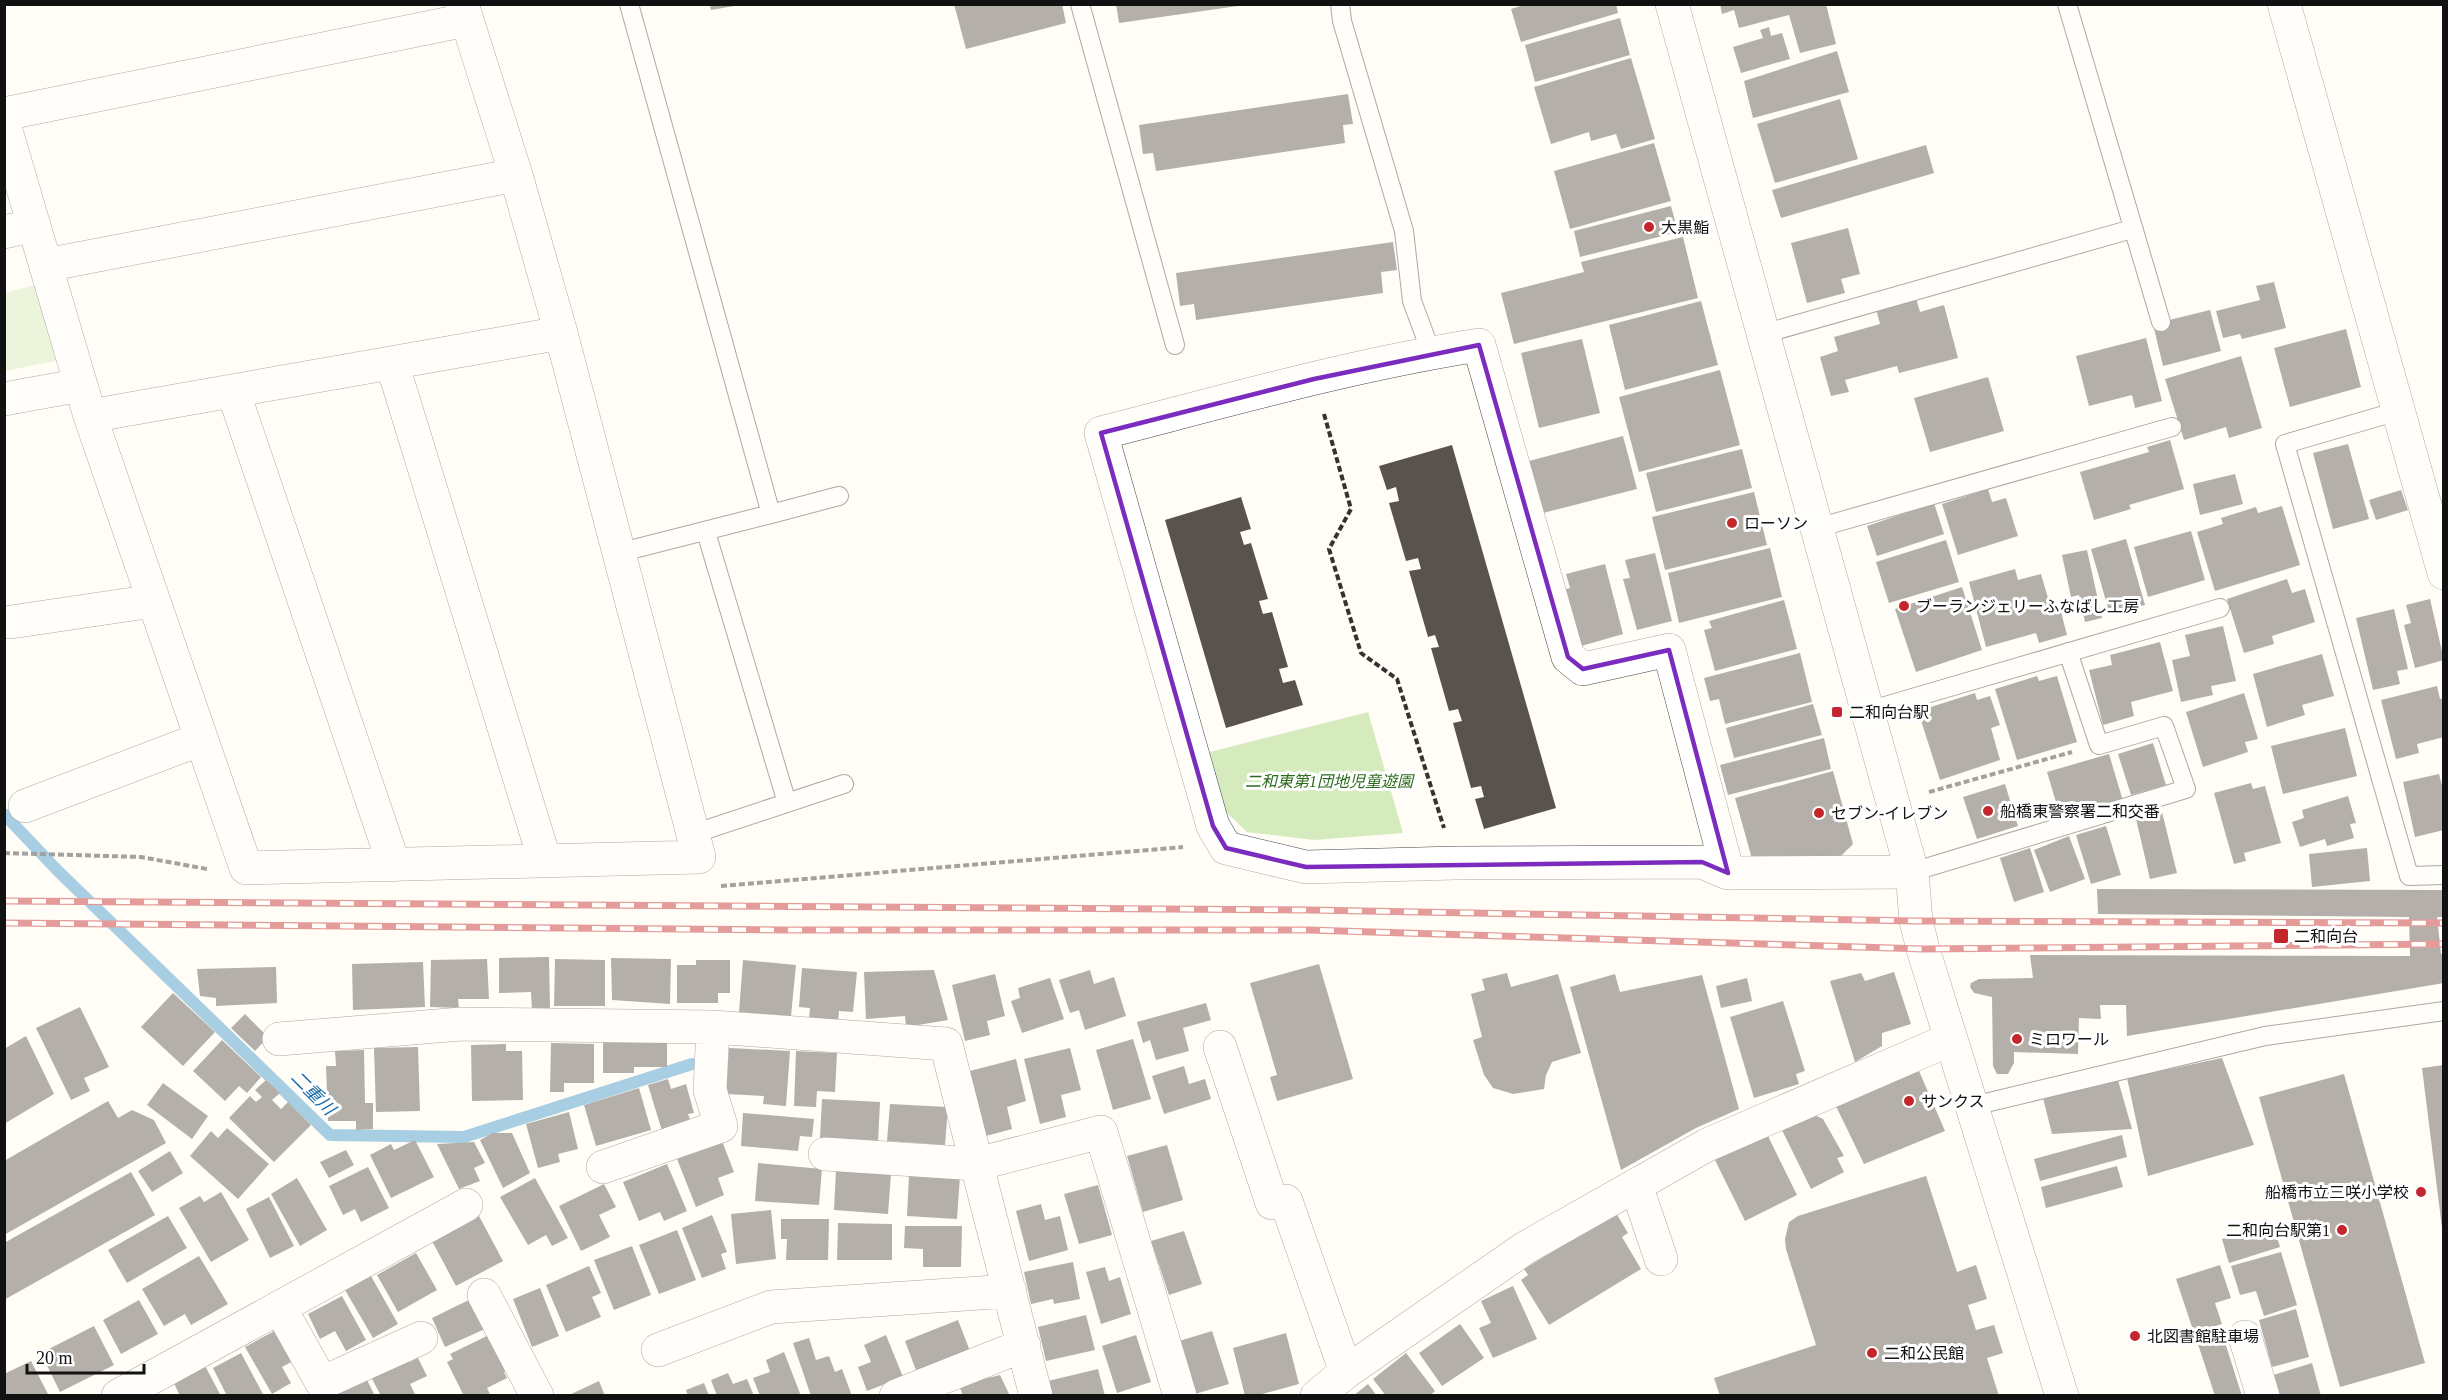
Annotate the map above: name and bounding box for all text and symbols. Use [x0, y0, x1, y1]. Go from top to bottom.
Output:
place label: 大黒鮨 [1661, 219, 1709, 236]
marker: 大黒鮨 [1642, 220, 1656, 234]
place label: ローソン [1744, 515, 1808, 532]
marker: ローソン [1725, 516, 1739, 530]
place label: ブーランジェリーふなばし工房 [1916, 598, 2139, 615]
marker: ブーランジェリーふなばし工房 [1897, 599, 1911, 613]
place label: 二和向台駅 [1849, 704, 1929, 721]
marker: 二和向台駅 [1830, 705, 1844, 719]
park label: 二和東第1団地児童遊園 [1245, 773, 1415, 790]
place label: 船橋東警察署二和交番 [2000, 803, 2160, 820]
marker: 船橋東警察署二和交番 [1981, 804, 1995, 818]
place label: セブン-イレブン [1831, 805, 1948, 822]
marker: セブン-イレブン [1812, 806, 1826, 820]
marker: 二和向台 [2272, 927, 2290, 945]
place label: 二和向台 [2294, 928, 2358, 945]
place label: ミロワール [2029, 1031, 2109, 1048]
marker: ミロワール [2010, 1032, 2024, 1046]
water label: 二重川 [287, 1067, 341, 1121]
place label: サンクス [1921, 1093, 1985, 1110]
marker: サンクス [1902, 1094, 1916, 1108]
place label: 船橋市立三咲小学校 [2265, 1184, 2409, 1201]
marker: 船橋市立三咲小学校 [2414, 1185, 2428, 1199]
place label: 二和向台駅第1 [2226, 1222, 2330, 1239]
marker: 二和向台駅第1 [2335, 1223, 2349, 1237]
place label: 北図書館駐車場 [2147, 1328, 2259, 1345]
marker: 北図書館駐車場 [2128, 1329, 2142, 1343]
scale bar [27, 1337, 144, 1375]
place label: 二和公民館 [1884, 1345, 1964, 1362]
marker: 二和公民館 [1865, 1346, 1879, 1360]
text: 20 m [36, 1348, 73, 1368]

